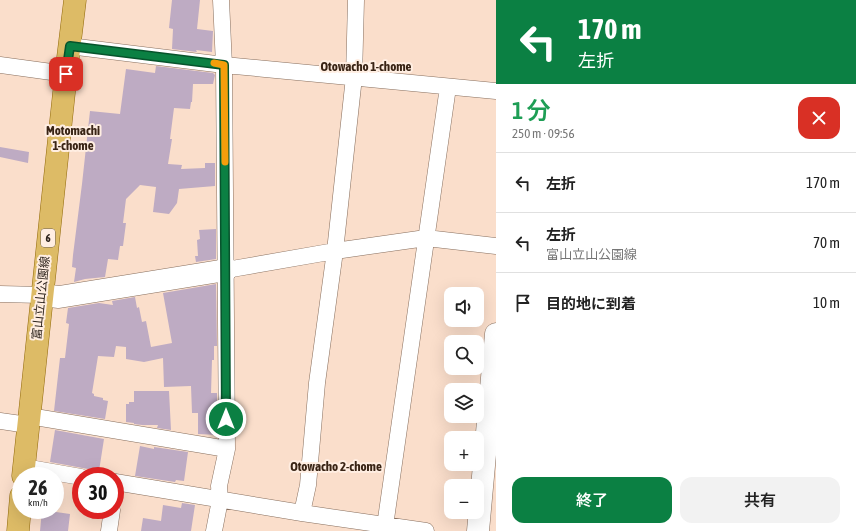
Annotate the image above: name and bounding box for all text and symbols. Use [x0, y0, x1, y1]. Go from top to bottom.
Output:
text: 170 m [578, 13, 641, 45]
icon: left [512, 16, 564, 68]
text: 左折 [578, 50, 614, 71]
pin [49, 57, 83, 91]
district label: Otowacho 1-chome [320, 59, 412, 74]
icon: arrive [55, 63, 77, 85]
text: 1 分 [512, 97, 551, 124]
button: close [798, 97, 840, 139]
district label: Motomachi 1-chome [46, 123, 100, 153]
text: 250 m · 09:56 [512, 126, 575, 141]
icon: left [512, 172, 534, 194]
text: 170 m [806, 174, 840, 191]
text: 左折 [546, 175, 576, 192]
text: 左折 [546, 226, 576, 243]
road number: 6 [41, 229, 55, 247]
icon: left [512, 232, 534, 254]
text: 70 m [813, 234, 840, 251]
text: 富山立山公園線 [546, 247, 637, 262]
street label: 富山立山公園線 [30, 255, 52, 341]
map controls [444, 287, 484, 519]
button: sound [444, 287, 484, 327]
icon: arrive [512, 292, 534, 314]
text: 10 m [813, 294, 840, 311]
text: 目的地に到着 [546, 295, 636, 312]
button: search [444, 335, 484, 375]
button: layers [444, 383, 484, 423]
position arrow [205, 398, 247, 440]
button: + [444, 431, 484, 471]
district label: Otowacho 2-chome [290, 459, 382, 474]
speed limit sign: 30 [72, 467, 124, 519]
text: 26 [29, 476, 47, 499]
button: 終了 [512, 477, 672, 523]
button: 共有 [680, 477, 840, 523]
button: − [444, 479, 484, 519]
text: km/h [28, 497, 48, 508]

